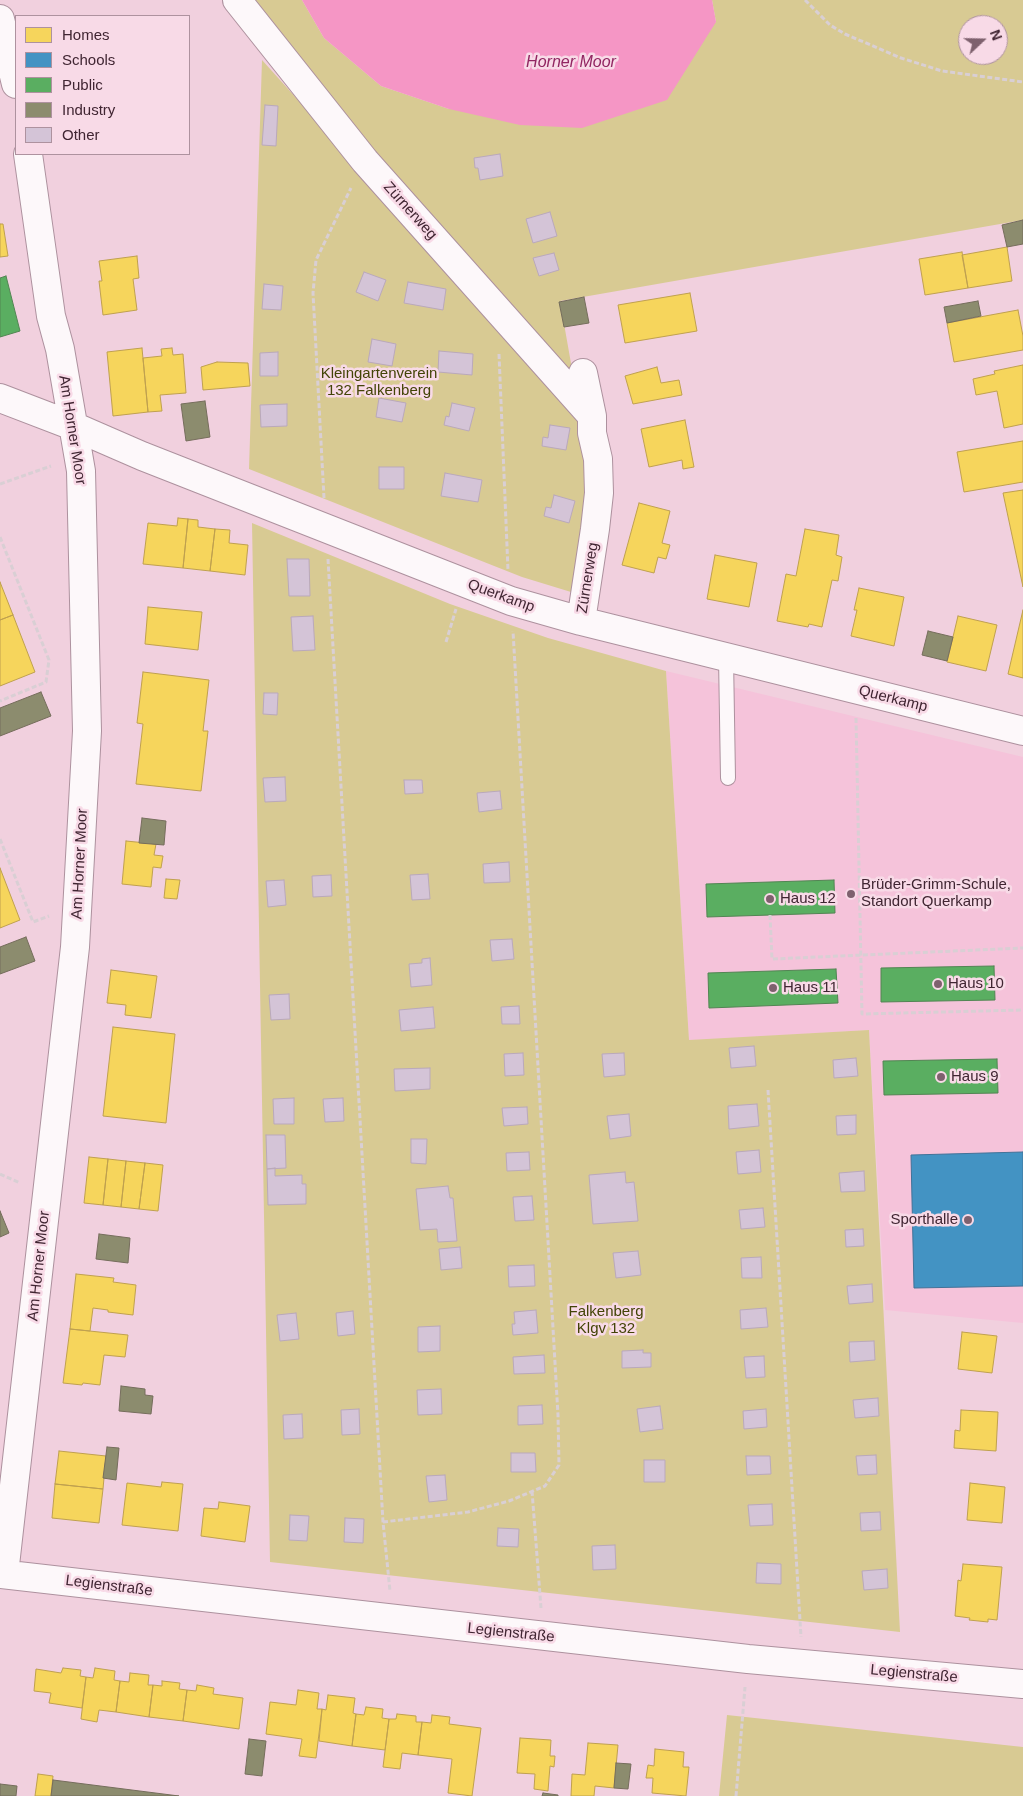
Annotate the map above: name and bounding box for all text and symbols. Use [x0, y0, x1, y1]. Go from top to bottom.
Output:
legend [15, 15, 190, 155]
north arrow [958, 15, 1008, 65]
text: Homes [62, 26, 110, 43]
text: N [987, 27, 1005, 43]
text: Schools [62, 51, 115, 68]
water label: Horner Moor [526, 53, 616, 73]
text: Public [62, 76, 103, 93]
text: Industry [62, 101, 115, 118]
text: Other [62, 126, 100, 143]
street label: Zürnerweg [379, 178, 441, 244]
park label: Kleingartenverein 132 Falkenberg [321, 365, 437, 400]
street label: Am Horner Moor [54, 374, 90, 486]
street label: Zürnerweg [574, 541, 602, 615]
street label: Querkamp [465, 576, 537, 616]
street label: Querkamp [857, 682, 929, 716]
street label: Am Horner Moor [68, 808, 92, 920]
place label: Brüder-Grimm-Schule, Standort Querkamp [861, 876, 1011, 911]
marker: Brüder-Grimm-Schule, Standort Querkamp [845, 888, 857, 900]
place label: Haus 12 [780, 890, 836, 908]
marker: Haus 12 [764, 893, 776, 905]
place label: Haus 10 [948, 975, 1004, 993]
marker: Haus 10 [932, 978, 944, 990]
place label: Haus 11 [783, 979, 838, 997]
marker: Haus 11 [767, 982, 779, 994]
place label: Haus 9 [951, 1068, 999, 1086]
marker: Haus 9 [935, 1071, 947, 1083]
street label: Am Horner Moor [24, 1210, 54, 1322]
place label: Sporthalle [890, 1211, 958, 1229]
marker: Sporthalle [962, 1214, 974, 1226]
park label: Falkenberg Klgv 132 [568, 1303, 644, 1338]
street label: Legienstraße [64, 1572, 154, 1600]
street label: Legienstraße [467, 1619, 555, 1647]
street label: Legienstraße [870, 1661, 958, 1687]

